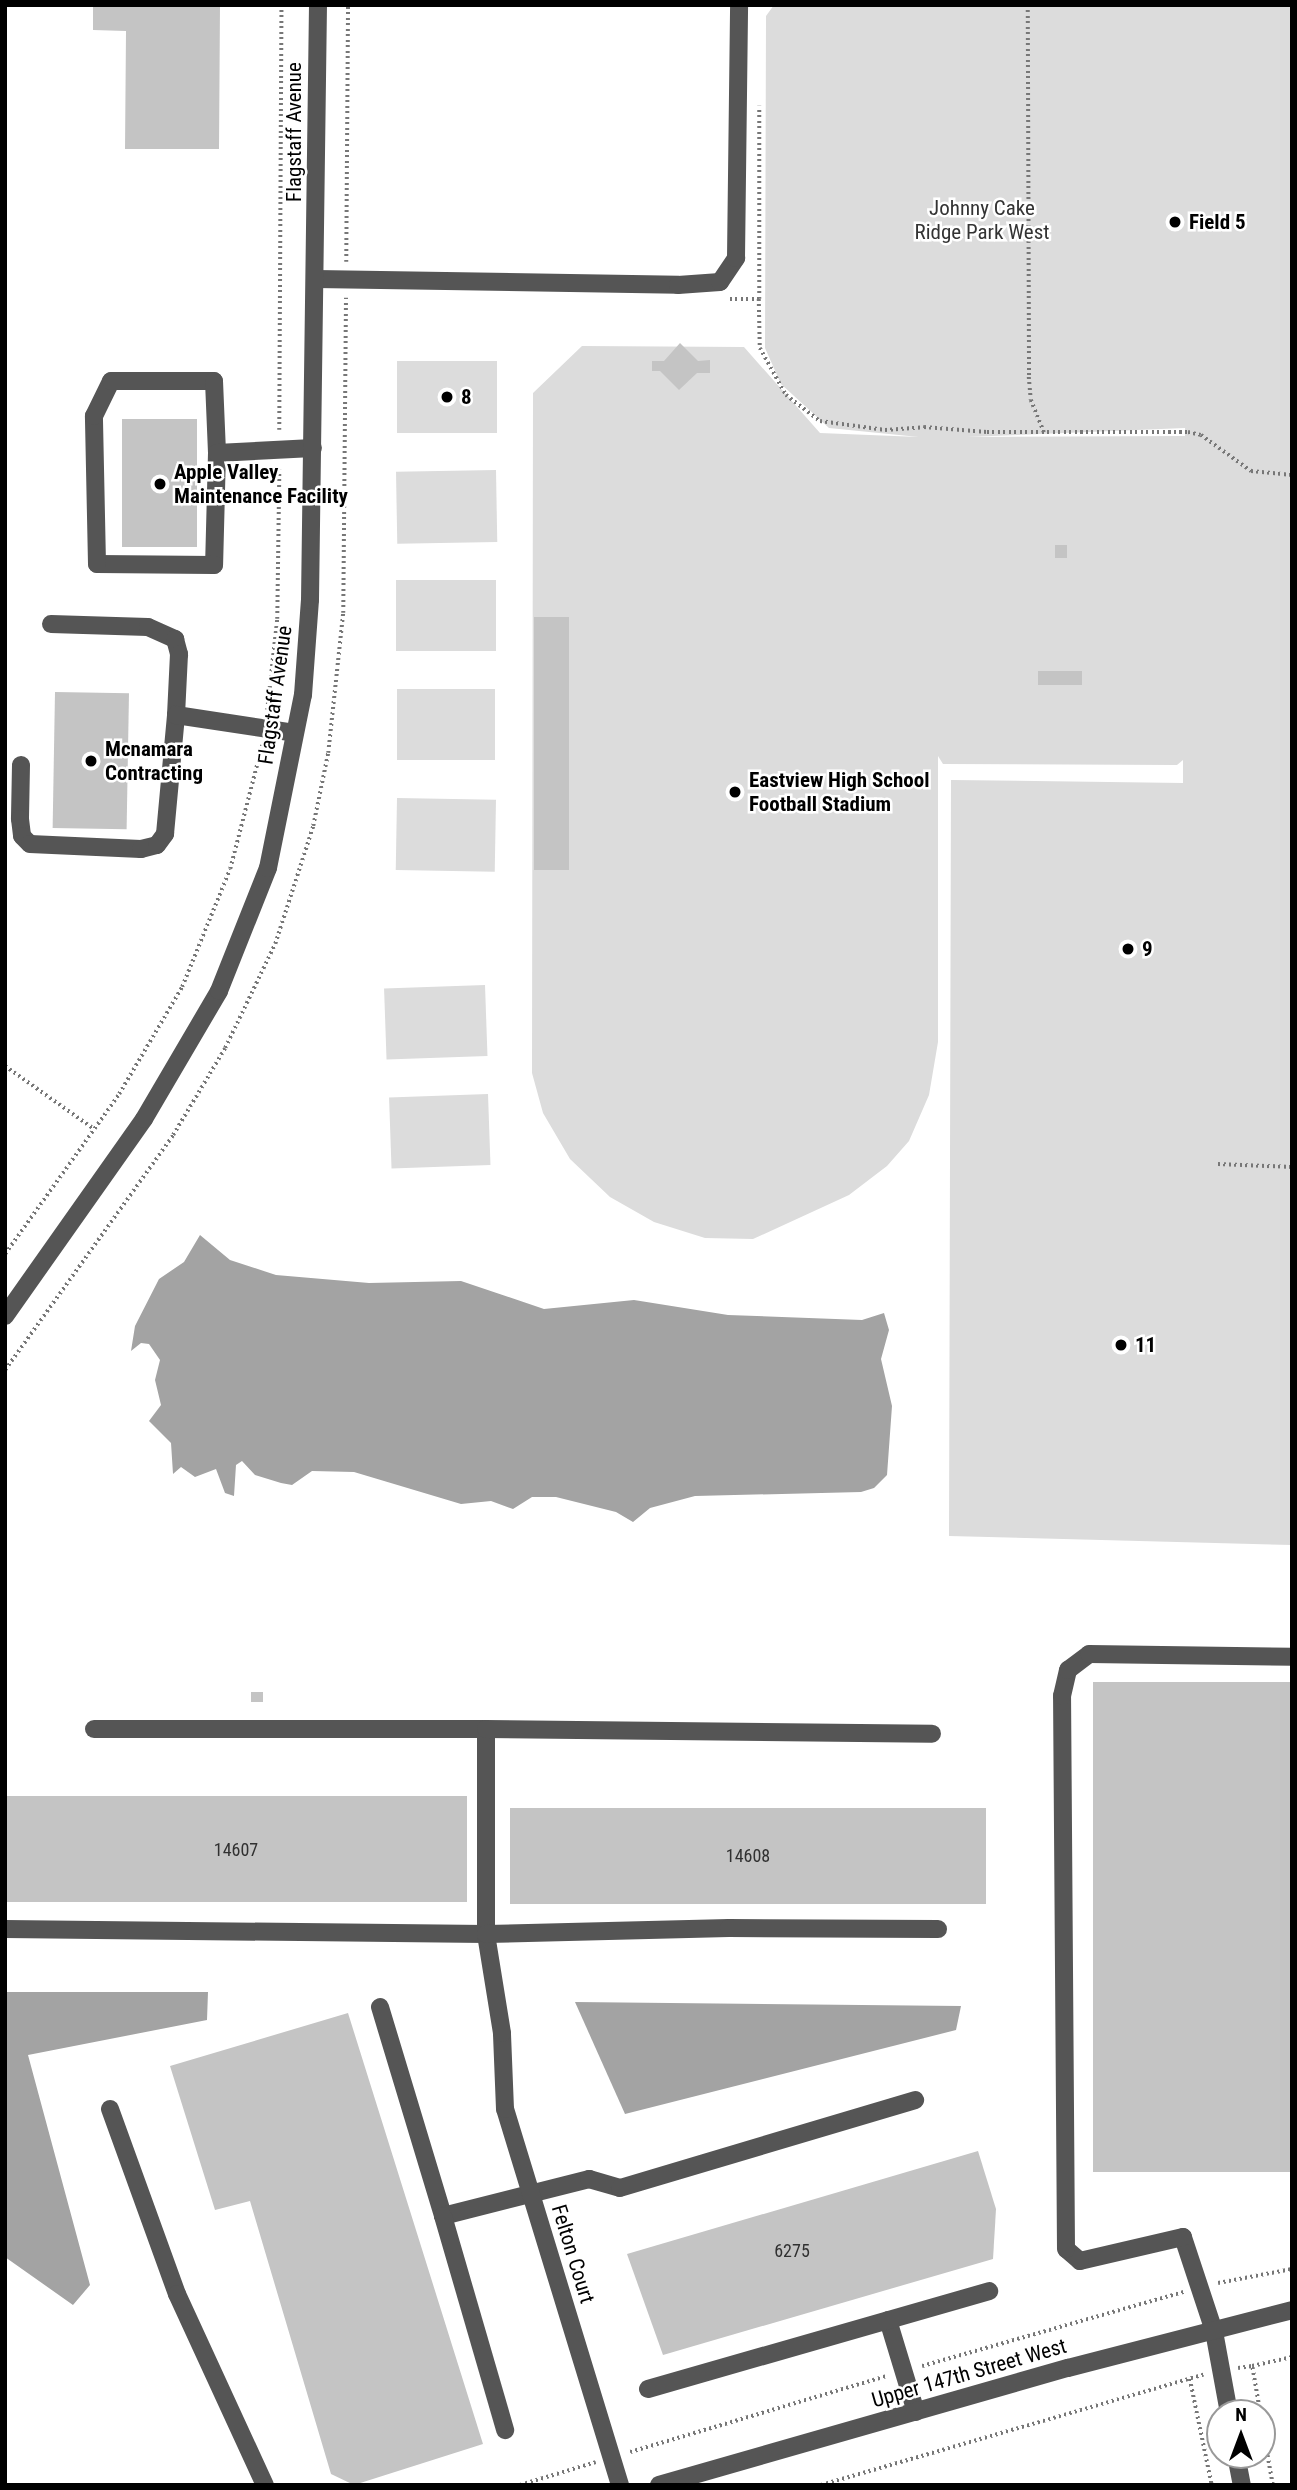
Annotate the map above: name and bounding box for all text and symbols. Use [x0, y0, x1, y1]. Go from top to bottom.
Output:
street label: Flagstaff Avenue [281, 62, 307, 202]
park label: Johnny Cake Ridge Park West [915, 195, 1049, 245]
place label: Field 5 [1189, 209, 1245, 235]
marker: Field 5 [1167, 214, 1183, 230]
place label: 8 [461, 384, 472, 410]
marker: 8 [439, 389, 455, 405]
place label: Apple Valley Maintenance Facility [174, 459, 348, 509]
marker: Apple Valley Maintenance Facility [152, 476, 168, 492]
street label: Flagstaff Avenue [253, 624, 297, 766]
place label: Mcnamara Contracting [105, 736, 203, 786]
marker: Mcnamara Contracting [83, 753, 99, 769]
place label: Eastview High School Football Stadium [749, 767, 930, 817]
marker: Eastview High School Football Stadium [727, 784, 743, 800]
place label: 9 [1142, 936, 1153, 962]
marker: 9 [1120, 941, 1136, 957]
place label: 11 [1135, 1332, 1156, 1358]
marker: 11 [1113, 1337, 1129, 1353]
house number: 14607 [214, 1839, 258, 1861]
house number: 14608 [726, 1845, 770, 1867]
street label: Felton Court [546, 2202, 600, 2306]
house number: 6275 [774, 2240, 810, 2262]
street label: Upper 147th Street West [869, 2333, 1069, 2413]
north arrow [1206, 2399, 1276, 2469]
text: N [1235, 2403, 1247, 2426]

